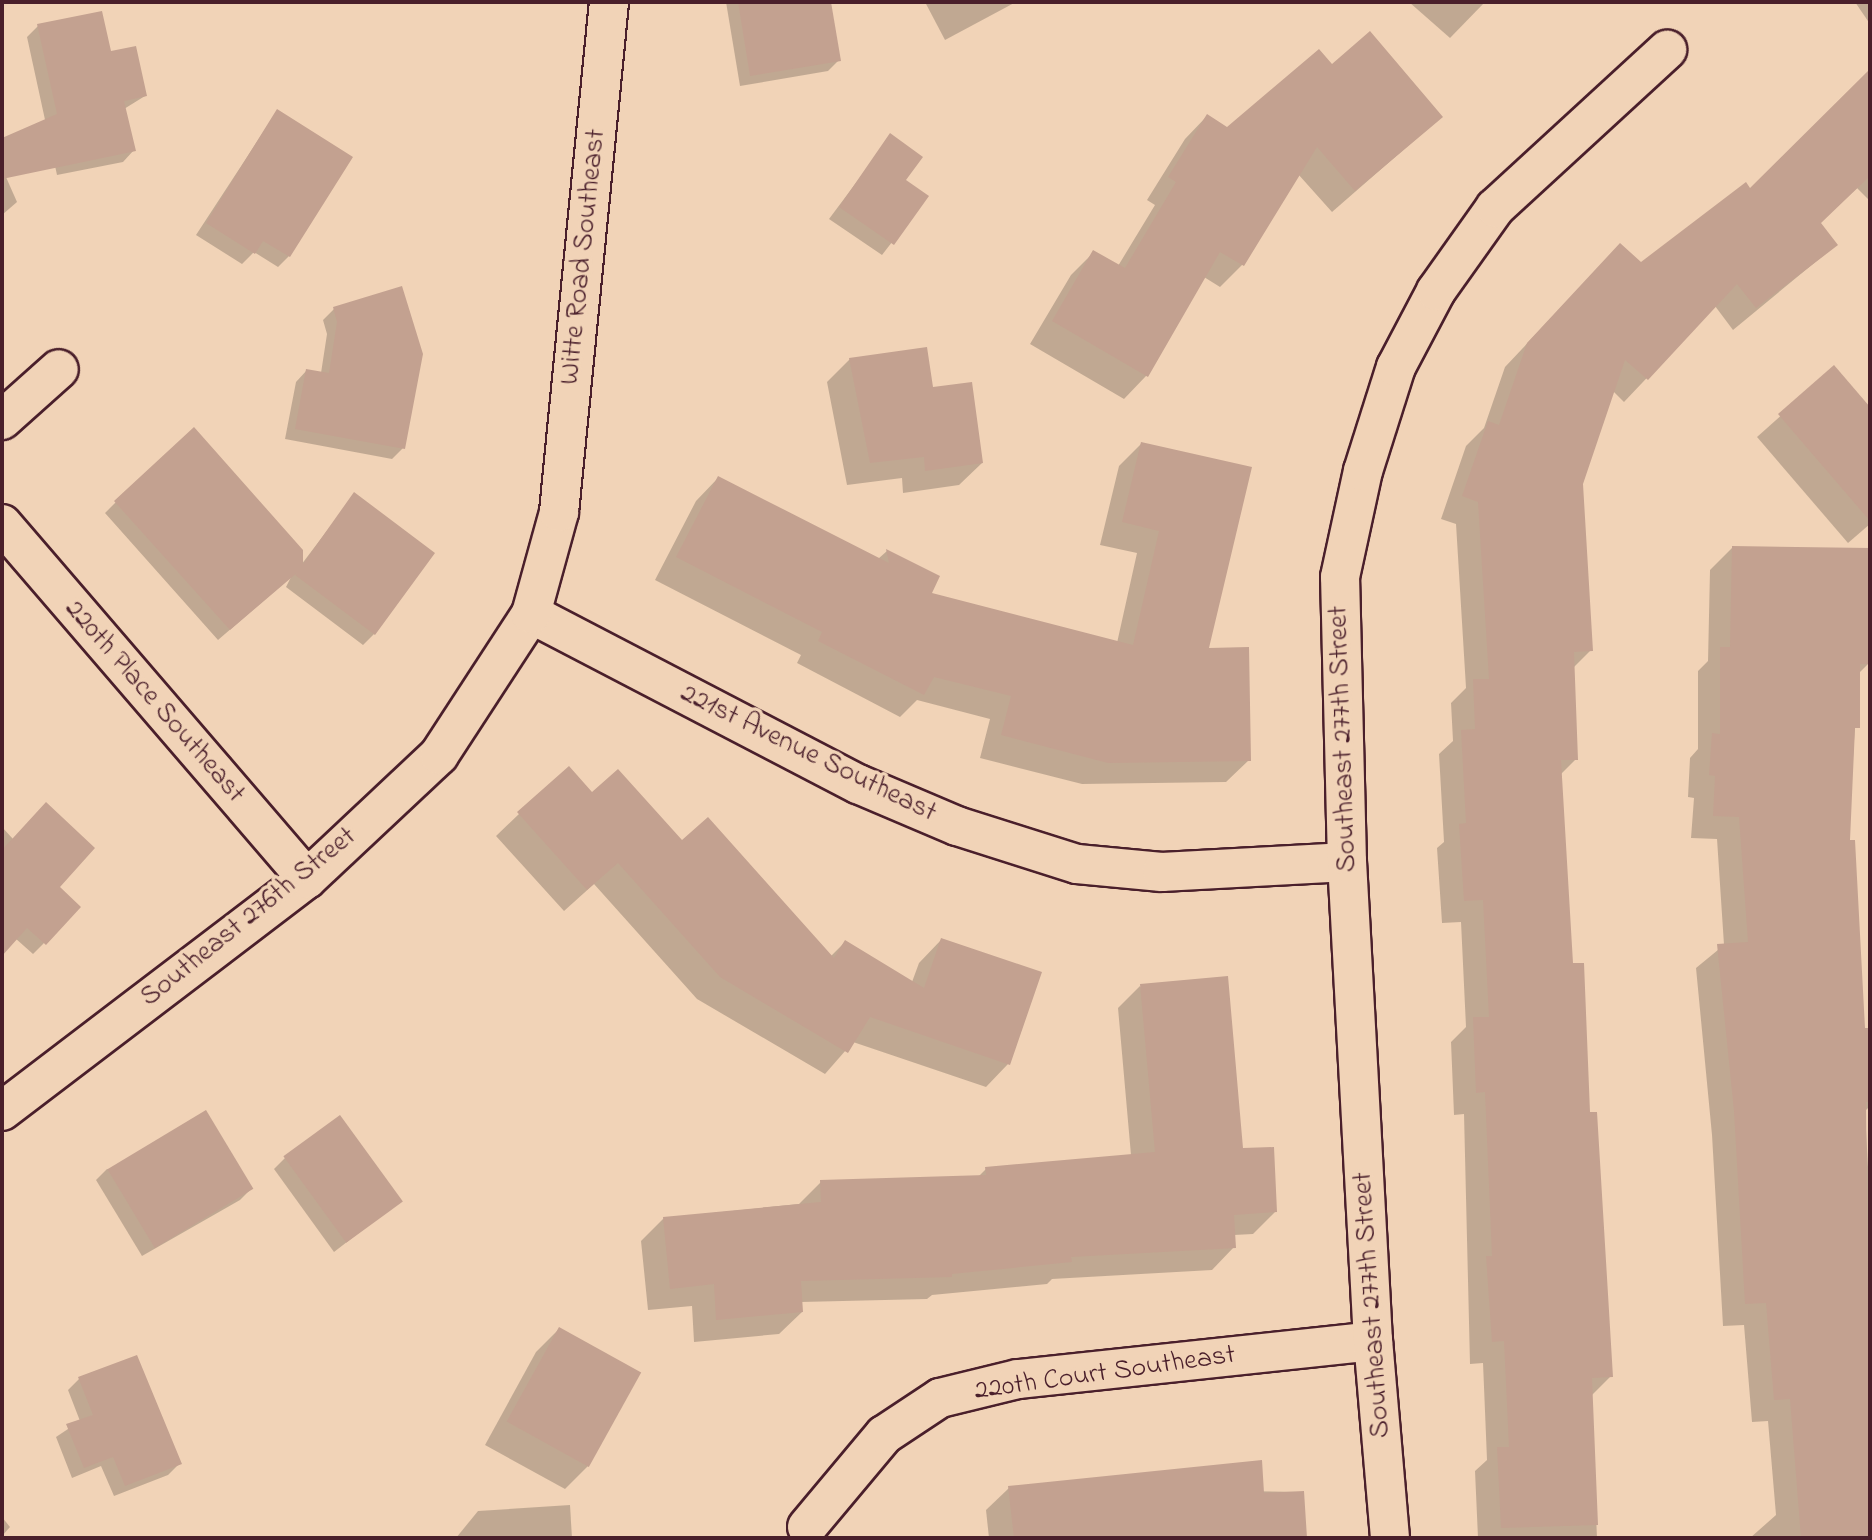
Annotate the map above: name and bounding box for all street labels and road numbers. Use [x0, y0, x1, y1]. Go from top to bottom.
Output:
street label: Witte Road Southeast [554, 127, 614, 387]
street label: 220th Place Southeast [57, 593, 251, 811]
street label: Southeast 277th Street [1323, 605, 1365, 873]
street label: 221st Avenue Southeast [675, 677, 941, 831]
street label: Southeast 276th Street [134, 821, 364, 1015]
street label: Southeast 277th Street [1347, 1171, 1399, 1439]
street label: 220th Court Southeast [972, 1339, 1238, 1409]

